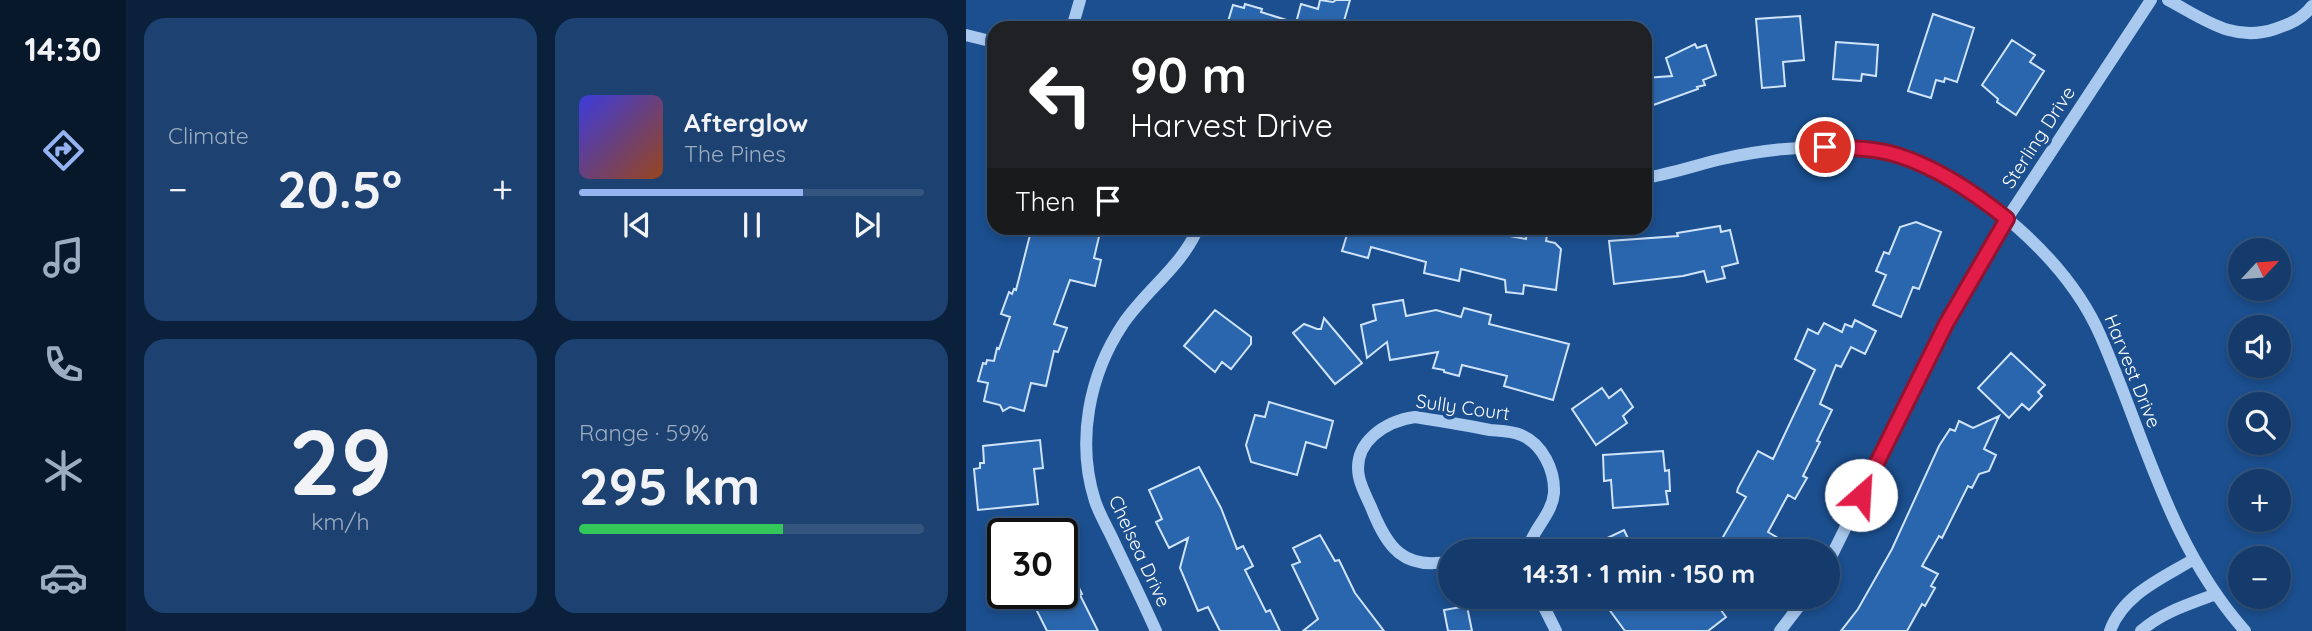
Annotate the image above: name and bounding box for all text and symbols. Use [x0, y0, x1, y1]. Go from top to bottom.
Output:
text: 14:30 [25, 29, 101, 69]
text: 90 m [1130, 44, 1247, 105]
icon: left [1015, 49, 1106, 140]
street label: Sterling Drive [1996, 81, 2080, 193]
text: Harvest Drive [1130, 105, 1333, 145]
text: Afterglow [684, 106, 808, 139]
pin [1795, 117, 1855, 177]
text: Climate [168, 121, 249, 150]
icon: directions [39, 126, 88, 175]
icon: arrive [1806, 128, 1844, 166]
text: The Pines [684, 139, 786, 168]
text: 20.5° [277, 156, 402, 221]
text: − [168, 165, 188, 213]
text: + [492, 165, 513, 213]
icon: arrive [1089, 182, 1127, 220]
text: Then [1015, 185, 1075, 218]
icon: previous [618, 206, 656, 244]
icon: pause [733, 206, 771, 244]
icon: next [848, 206, 886, 244]
icon: music [39, 233, 88, 282]
north arrow [2228, 238, 2291, 301]
map controls [2228, 238, 2291, 609]
street label: Harvest Drive [2099, 311, 2167, 431]
button: sound [2228, 315, 2291, 378]
icon: phone [39, 340, 88, 389]
street label: Sully Court [1415, 389, 1511, 425]
button: search [2228, 392, 2291, 455]
text: 29 [289, 404, 392, 518]
text: Range · 59% [579, 418, 709, 447]
icon: climate [39, 446, 88, 495]
text: 295 km [579, 453, 760, 518]
position arrow [1824, 458, 1898, 532]
button: + [2228, 469, 2291, 532]
street label: Chelsea Drive [1104, 491, 1176, 611]
text: km/h [311, 507, 370, 536]
speed limit sign: 30 [987, 518, 1078, 609]
button: − [2228, 546, 2291, 609]
icon: car [39, 553, 88, 602]
text: 14:31 · 1 min · 150 m [1523, 557, 1755, 590]

